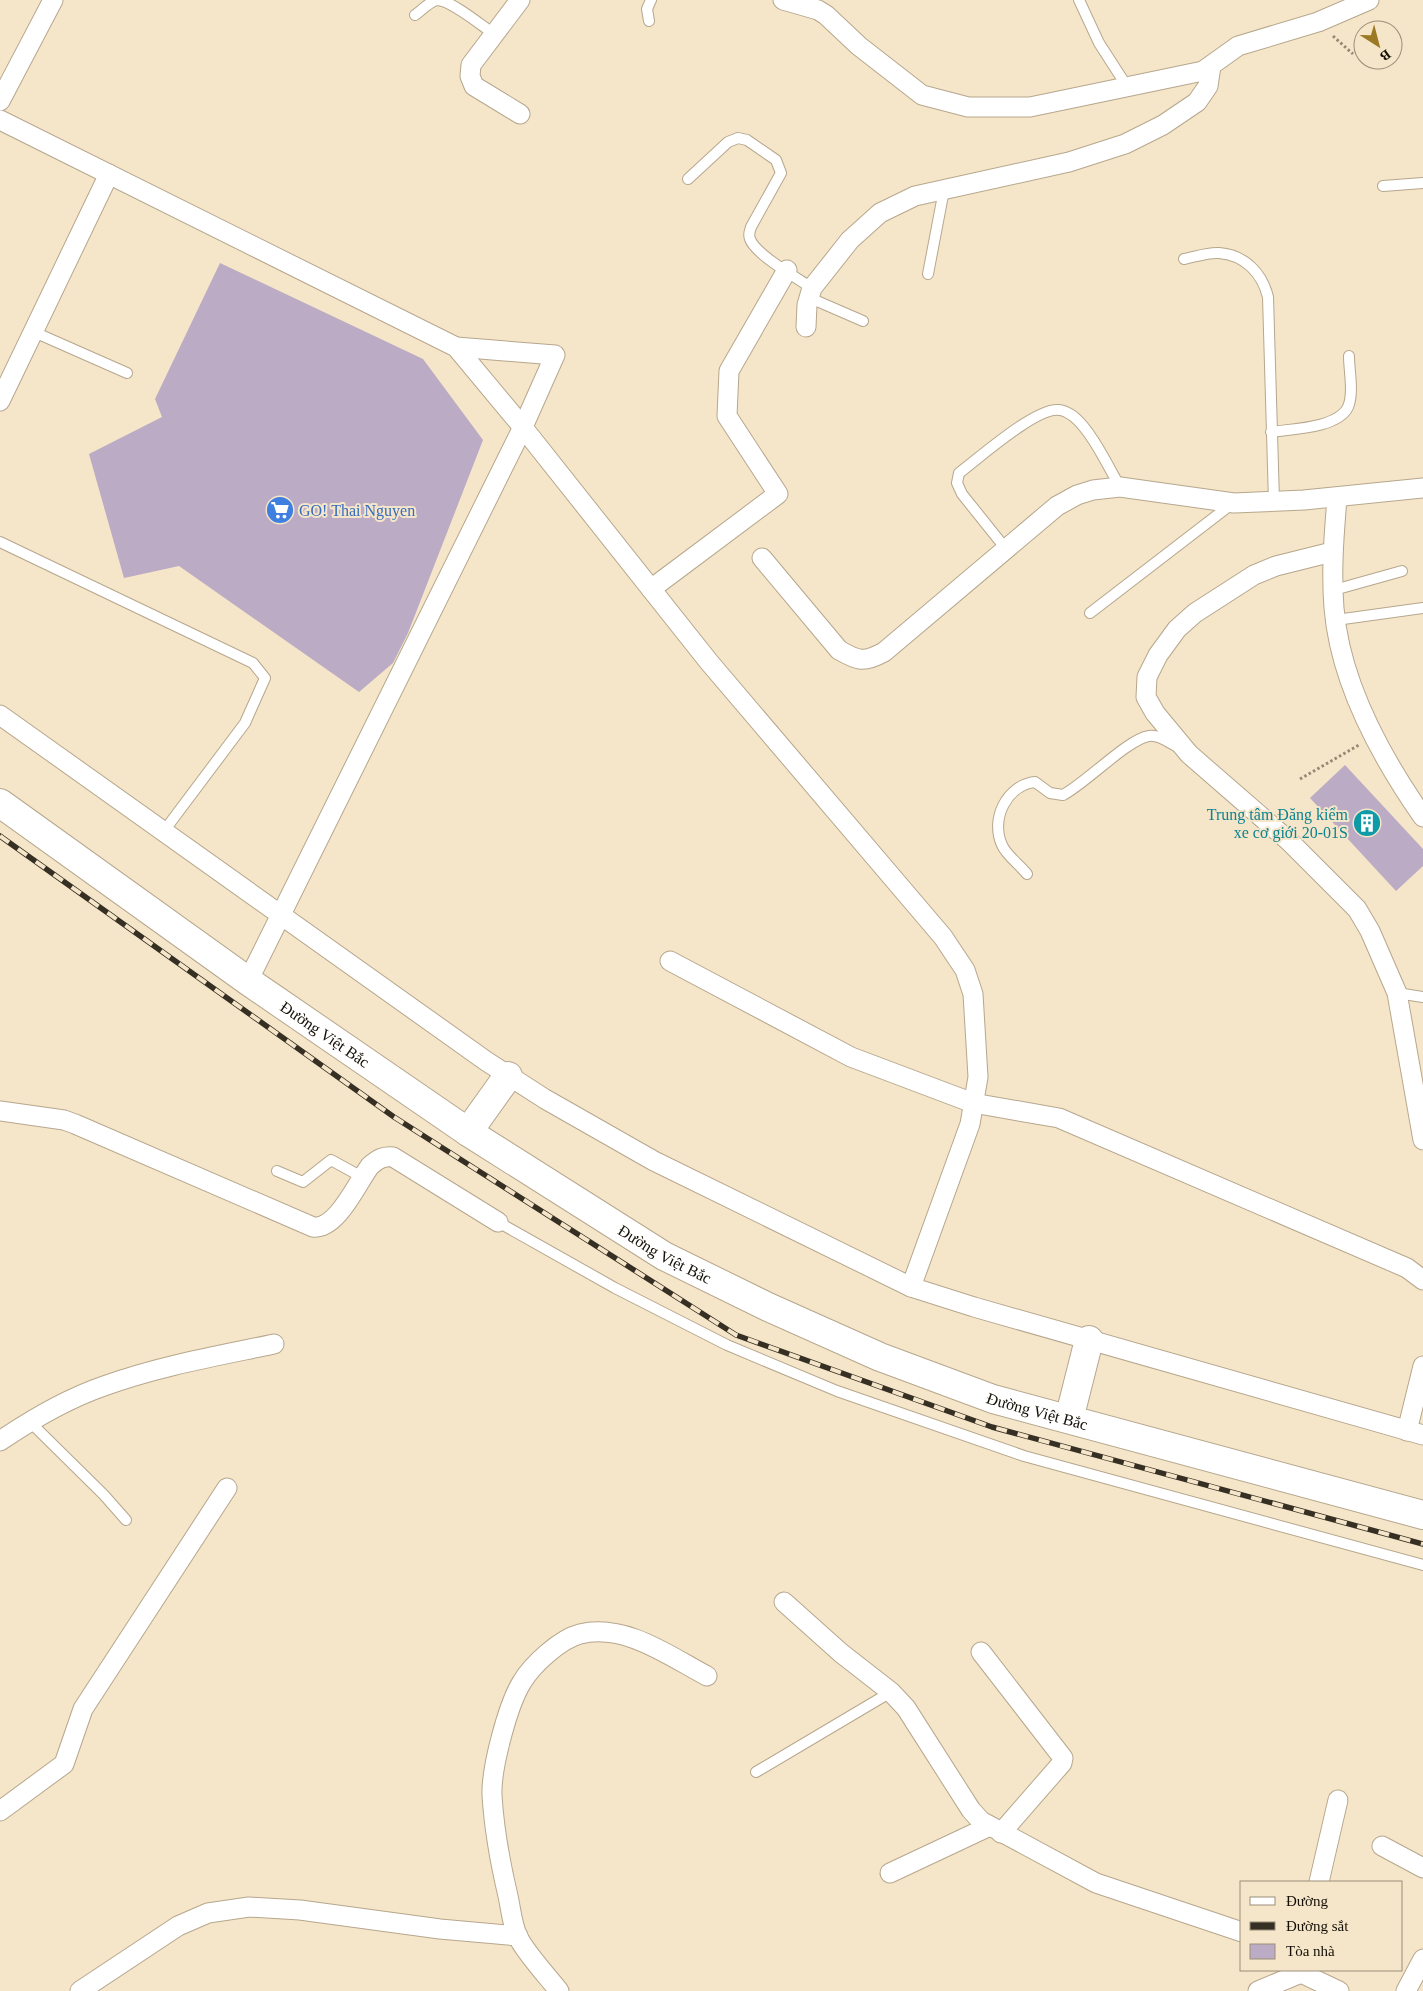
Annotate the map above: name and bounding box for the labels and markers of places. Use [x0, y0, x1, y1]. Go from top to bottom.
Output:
supermarket icon: GO! Thai Nguyen [265, 495, 295, 525]
place label: GO! Thai Nguyen [299, 502, 415, 520]
place label: Trung tâm Đăng kiểm xe cơ giới 20-01S [1207, 806, 1349, 842]
building icon: Trung tâm Đăng kiểm xe cơ giới 20-01S [1352, 808, 1382, 838]

